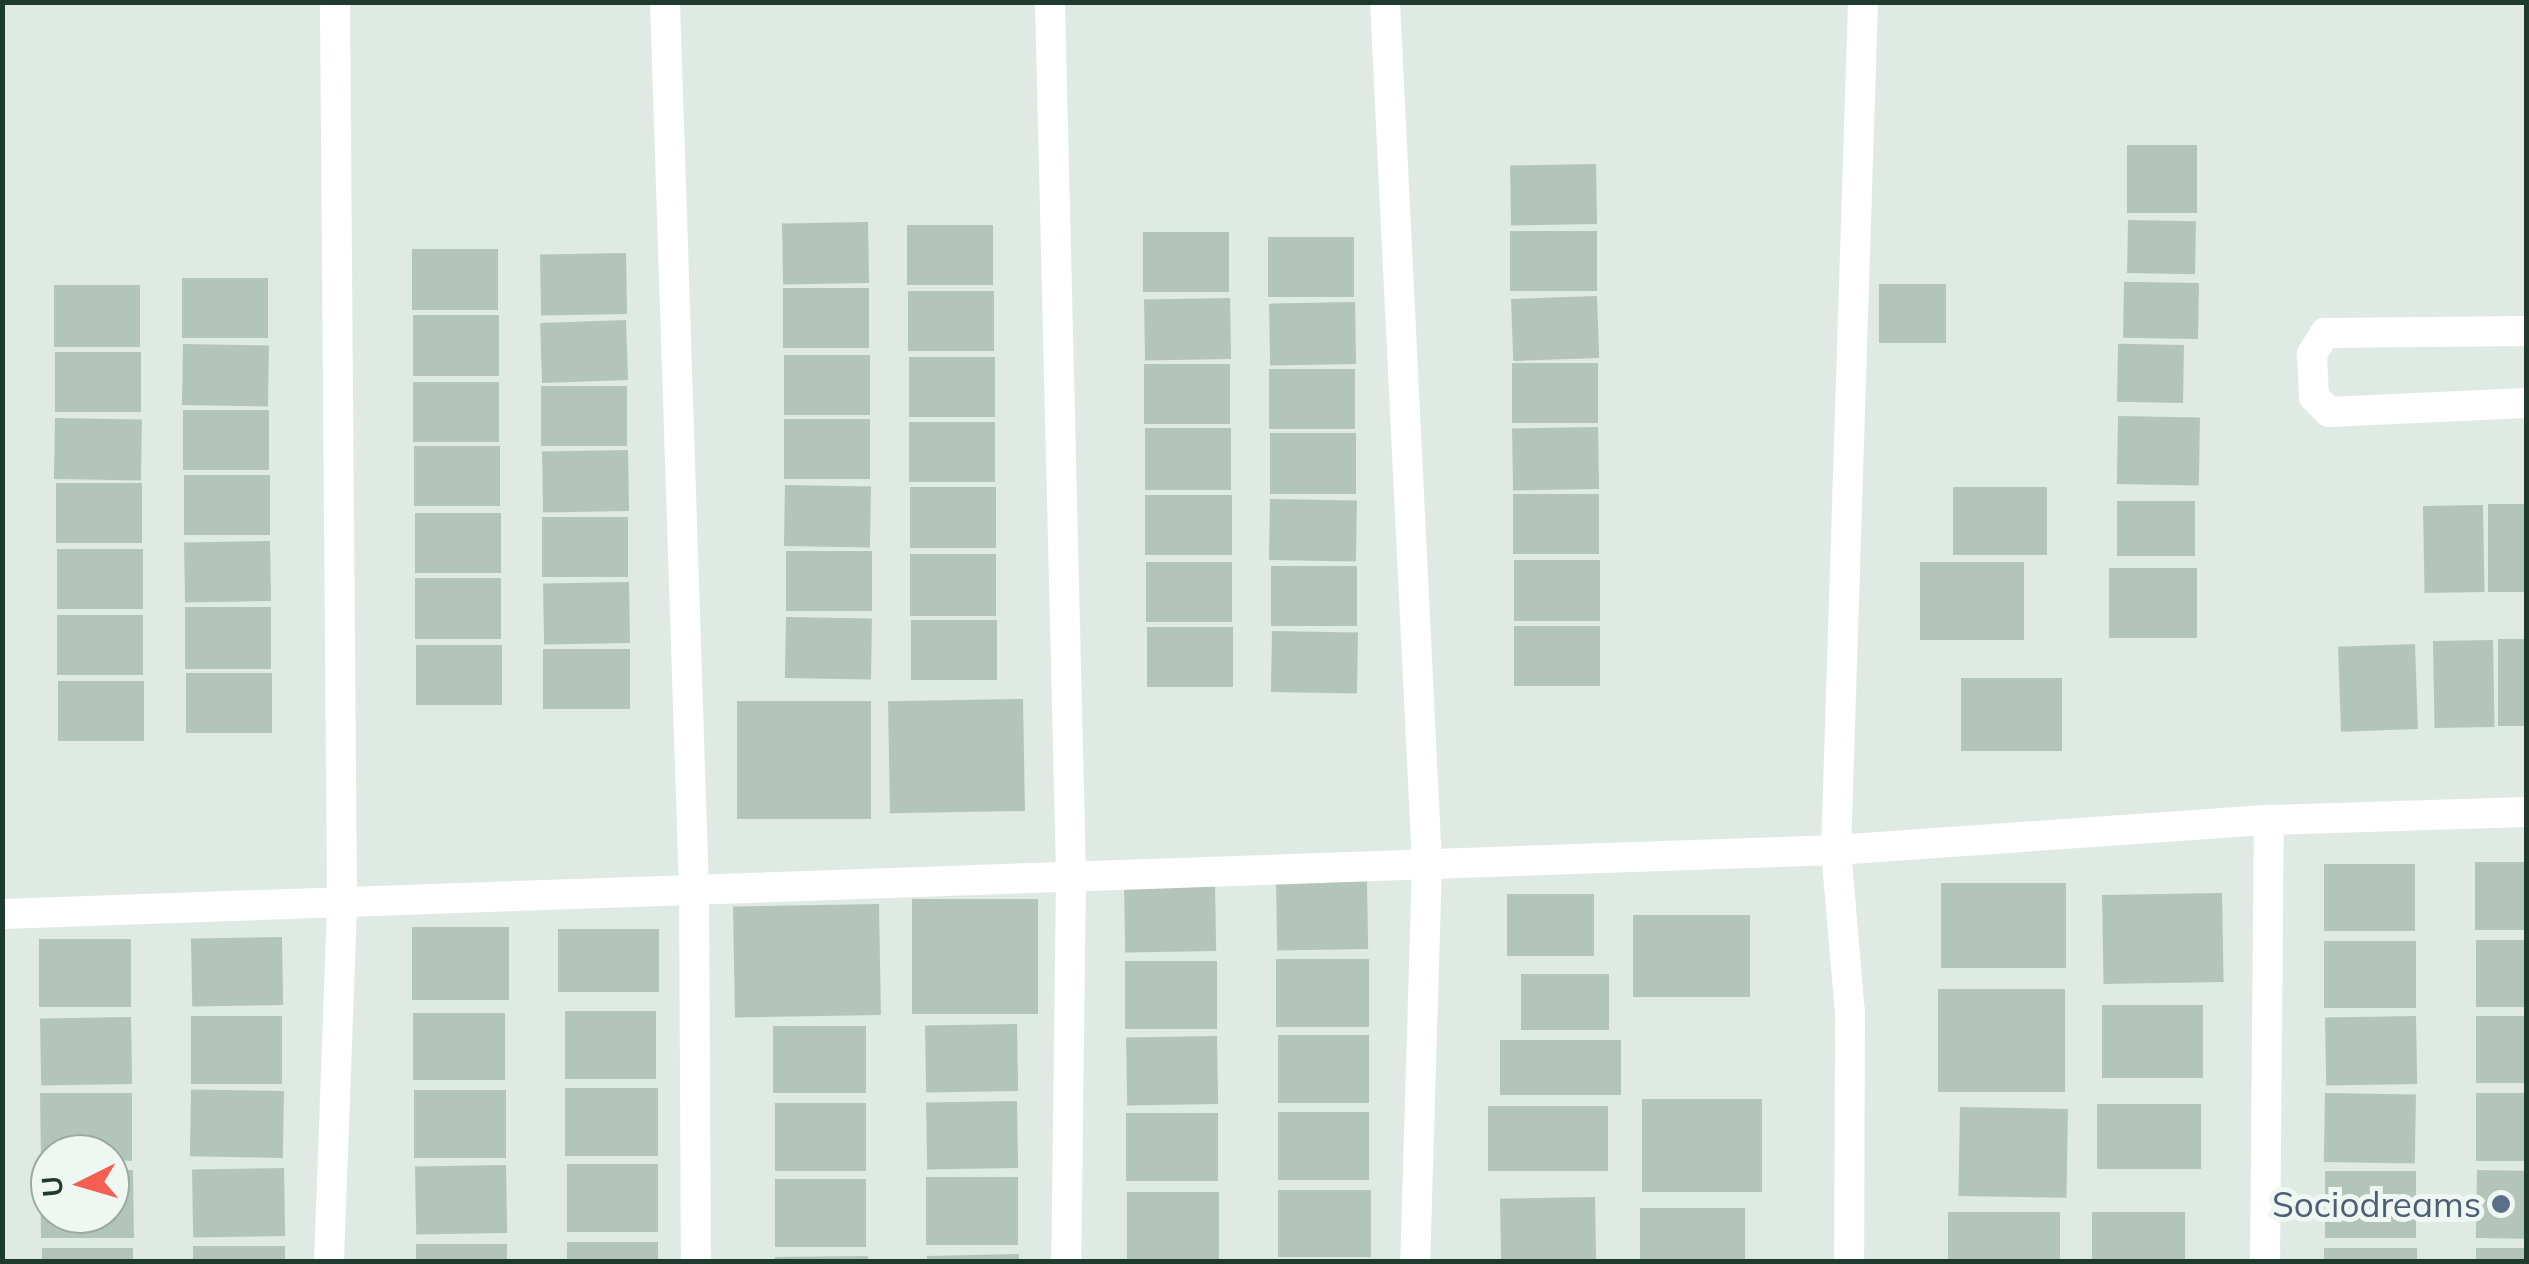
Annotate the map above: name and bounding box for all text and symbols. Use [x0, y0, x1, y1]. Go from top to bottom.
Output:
north arrow [30, 1134, 130, 1234]
text: U [33, 1175, 70, 1198]
place label: Sociodreams [2272, 1183, 2481, 1225]
marker: Sociodreams [2490, 1193, 2512, 1215]

